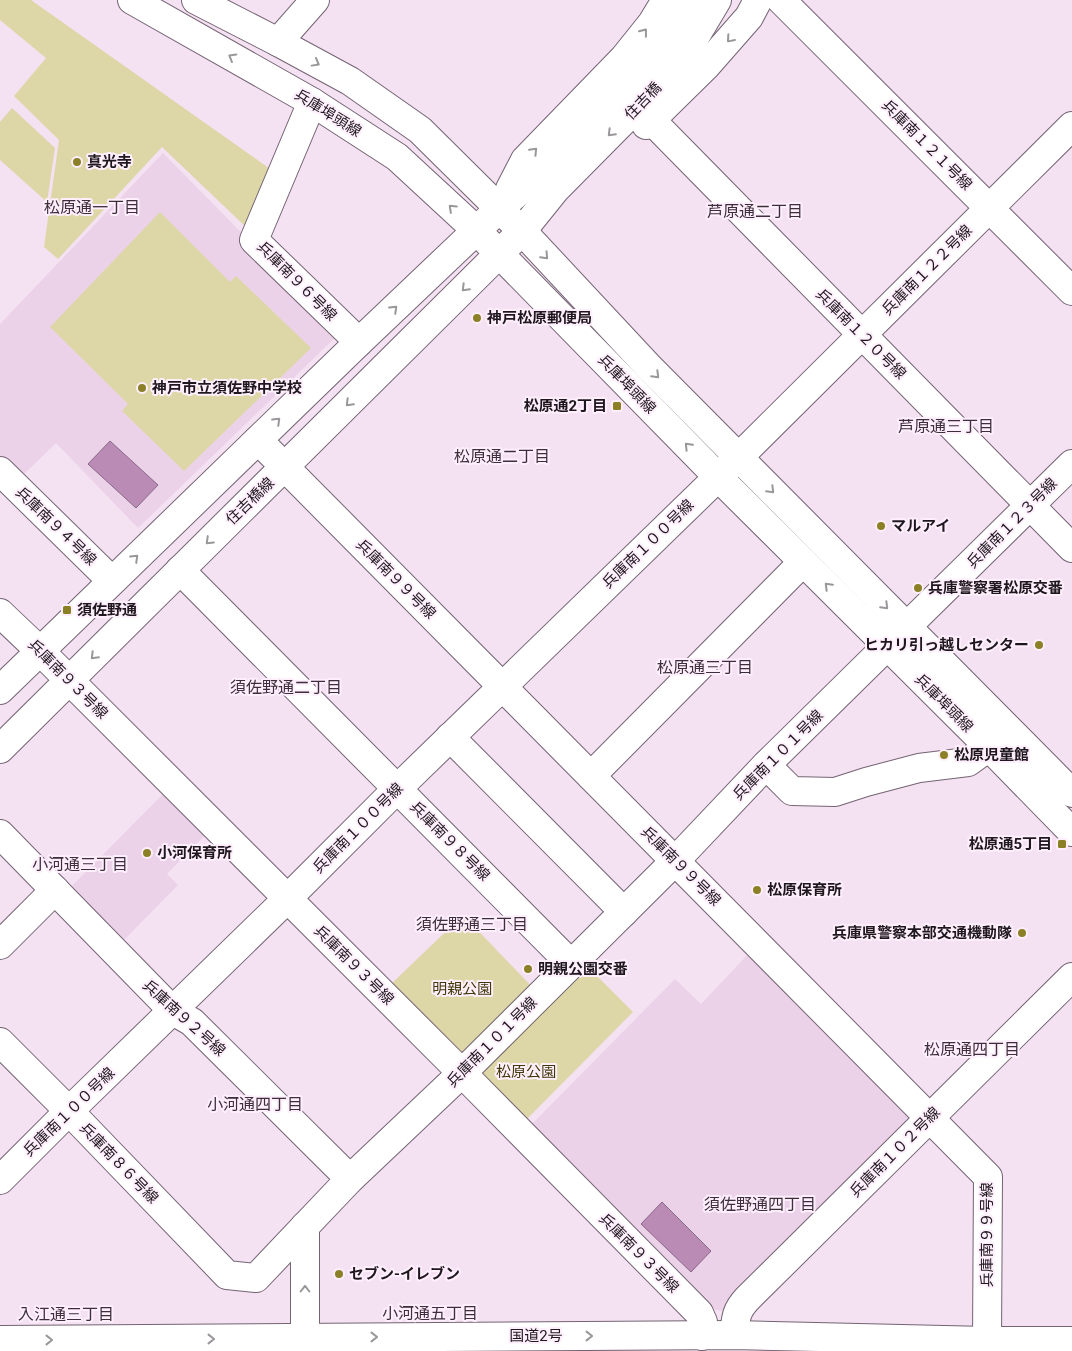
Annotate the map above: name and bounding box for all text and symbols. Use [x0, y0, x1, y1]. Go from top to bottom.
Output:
one-way arrow [639, 29, 648, 38]
one-way arrow [726, 34, 735, 43]
one-way arrow [229, 54, 238, 64]
one-way arrow [311, 57, 320, 67]
street label: 住吉橋 [621, 79, 665, 123]
street label: 兵庫埠頭線 [291, 85, 365, 141]
street label: 兵庫南１２１号線 [878, 96, 976, 194]
one-way arrow [608, 128, 617, 137]
one-way arrow [528, 148, 537, 157]
place label: 真光寺 [87, 153, 132, 171]
marker: 真光寺 [71, 156, 83, 168]
district label: 松原通一丁目 [44, 198, 140, 217]
district label: 芦原通二丁目 [707, 202, 803, 221]
one-way arrow [449, 205, 458, 214]
street label: 兵庫南１２２号線 [878, 221, 976, 319]
street label: 兵庫南９６号線 [254, 238, 340, 324]
one-way arrow [539, 250, 548, 259]
one-way arrow [462, 282, 471, 291]
street label: 兵庫南１２０号線 [812, 285, 910, 383]
one-way arrow [389, 305, 398, 314]
place label: 神戸松原郵便局 [486, 309, 592, 327]
marker: 神戸松原郵便局 [471, 312, 483, 324]
street label: 兵庫埠頭線 [594, 351, 660, 417]
one-way arrow [651, 369, 660, 378]
place label: 神戸市立須佐野中学校 [151, 379, 302, 397]
marker: 神戸市立須佐野中学校 [136, 382, 148, 394]
one-way arrow [346, 397, 355, 406]
place label: 松原通2丁目 [523, 397, 607, 415]
marker: 松原通2丁目 [611, 400, 623, 412]
district label: 芦原通三丁目 [898, 417, 994, 436]
one-way arrow [271, 418, 280, 427]
one-way arrow [685, 443, 694, 452]
district label: 松原通二丁目 [454, 447, 550, 466]
street label: 住吉橋線 [222, 474, 278, 528]
street label: 兵庫南１２３号線 [963, 474, 1061, 572]
street label: 兵庫南９４号線 [12, 483, 100, 569]
one-way arrow [765, 484, 774, 493]
street label: 兵庫南１００号線 [599, 496, 697, 592]
place label: マルアイ [891, 517, 950, 535]
marker: マルアイ [875, 520, 887, 532]
one-way arrow [205, 535, 214, 544]
street label: 兵庫南９９号線 [353, 536, 439, 622]
one-way arrow [129, 555, 138, 564]
place label: 兵庫警察署松原交番 [928, 579, 1063, 597]
marker: 兵庫警察署松原交番 [912, 582, 924, 594]
one-way arrow [824, 583, 833, 592]
one-way arrow [879, 600, 888, 609]
place label: 須佐野通 [77, 601, 137, 619]
marker: 須佐野通 [61, 604, 73, 616]
street label: 兵庫南９３号線 [25, 636, 111, 722]
place label: ヒカリ引っ越しセンター [864, 636, 1029, 654]
marker: ヒカリ引っ越しセンター [1033, 639, 1045, 651]
one-way arrow [90, 650, 99, 659]
district label: 松原通三丁目 [657, 658, 753, 677]
street label: 兵庫埠頭線 [911, 670, 977, 736]
district label: 須佐野通二丁目 [230, 678, 342, 697]
street label: 兵庫南１０１号線 [729, 706, 827, 804]
place label: 松原児童館 [954, 746, 1029, 764]
marker: 松原児童館 [938, 749, 950, 761]
street label: 兵庫南１００号線 [309, 779, 407, 877]
street label: 兵庫南９８号線 [407, 798, 493, 884]
street label: 兵庫南９９号線 [638, 823, 724, 909]
place label: 松原通5丁目 [968, 835, 1052, 853]
marker: 松原通5丁目 [1056, 838, 1068, 850]
place label: 小河保育所 [157, 844, 232, 862]
marker: 小河保育所 [141, 847, 153, 859]
district label: 小河通三丁目 [32, 855, 128, 874]
place label: 松原保育所 [767, 881, 842, 899]
marker: 松原保育所 [751, 884, 763, 896]
district label: 須佐野通三丁目 [416, 915, 528, 934]
street label: 兵庫南９３号線 [311, 922, 397, 1008]
place label: 兵庫県警察本部交通機動隊 [832, 924, 1012, 942]
marker: 兵庫県警察本部交通機動隊 [1016, 927, 1028, 939]
place label: 明親公園交番 [538, 960, 628, 978]
marker: 明親公園交番 [522, 963, 534, 975]
street label: 兵庫南９２号線 [139, 976, 229, 1060]
park label: 明親公園 [432, 980, 492, 998]
street label: 兵庫南１０１号線 [443, 993, 541, 1091]
district label: 松原通四丁目 [924, 1040, 1020, 1059]
park label: 松原公園 [496, 1063, 556, 1081]
street label: 兵庫南１００号線 [20, 1064, 118, 1160]
district label: 小河通四丁目 [207, 1095, 303, 1114]
street label: 兵庫南１０２号線 [846, 1103, 944, 1201]
street label: 兵庫南８６号線 [76, 1119, 162, 1207]
street label: 兵庫南９９号線 [978, 1182, 996, 1288]
district label: 須佐野通四丁目 [704, 1195, 816, 1214]
street label: 兵庫南９３号線 [596, 1210, 682, 1296]
place label: セブン-イレブン [349, 1265, 460, 1283]
marker: セブン-イレブン [333, 1268, 345, 1280]
one-way arrow [300, 1285, 310, 1292]
district label: 小河通五丁目 [382, 1304, 478, 1323]
district label: 入江通三丁目 [18, 1305, 114, 1324]
street label: 国道2号 [509, 1327, 563, 1345]
one-way arrow [585, 1331, 593, 1341]
one-way arrow [370, 1332, 378, 1342]
one-way arrow [207, 1333, 215, 1344]
one-way arrow [45, 1335, 53, 1345]

